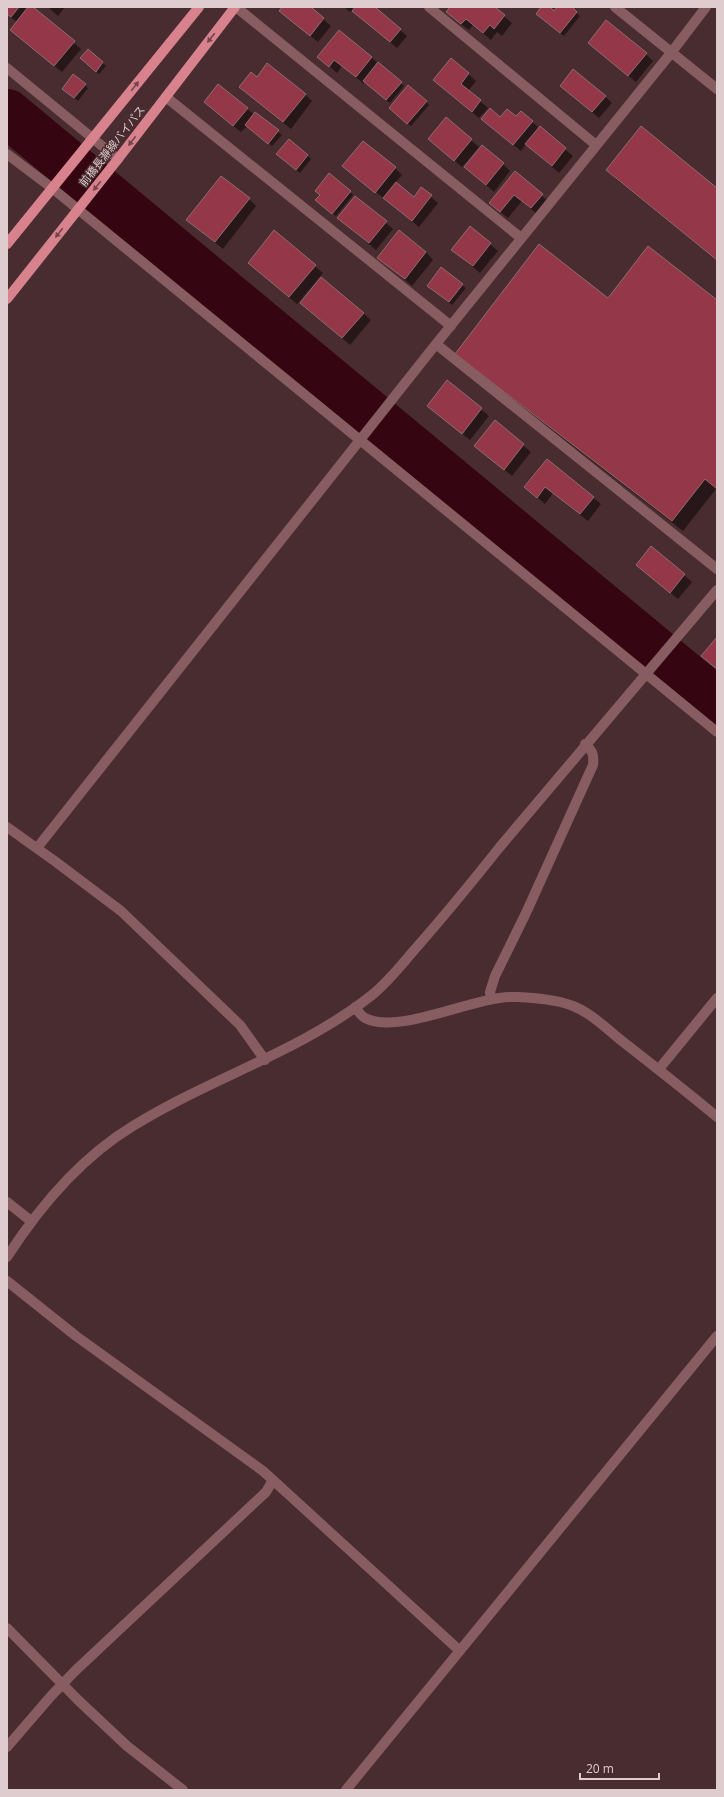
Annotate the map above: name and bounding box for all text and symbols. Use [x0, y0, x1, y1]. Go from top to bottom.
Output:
one-way arrow [207, 32, 216, 43]
one-way arrow [131, 81, 140, 91]
street label: 前橋長瀞線バイパス [75, 102, 148, 189]
one-way arrow [128, 135, 136, 146]
one-way arrow [92, 181, 101, 192]
one-way arrow [54, 228, 63, 239]
scale bar [580, 1755, 659, 1781]
text: 20 m [586, 1760, 614, 1777]

